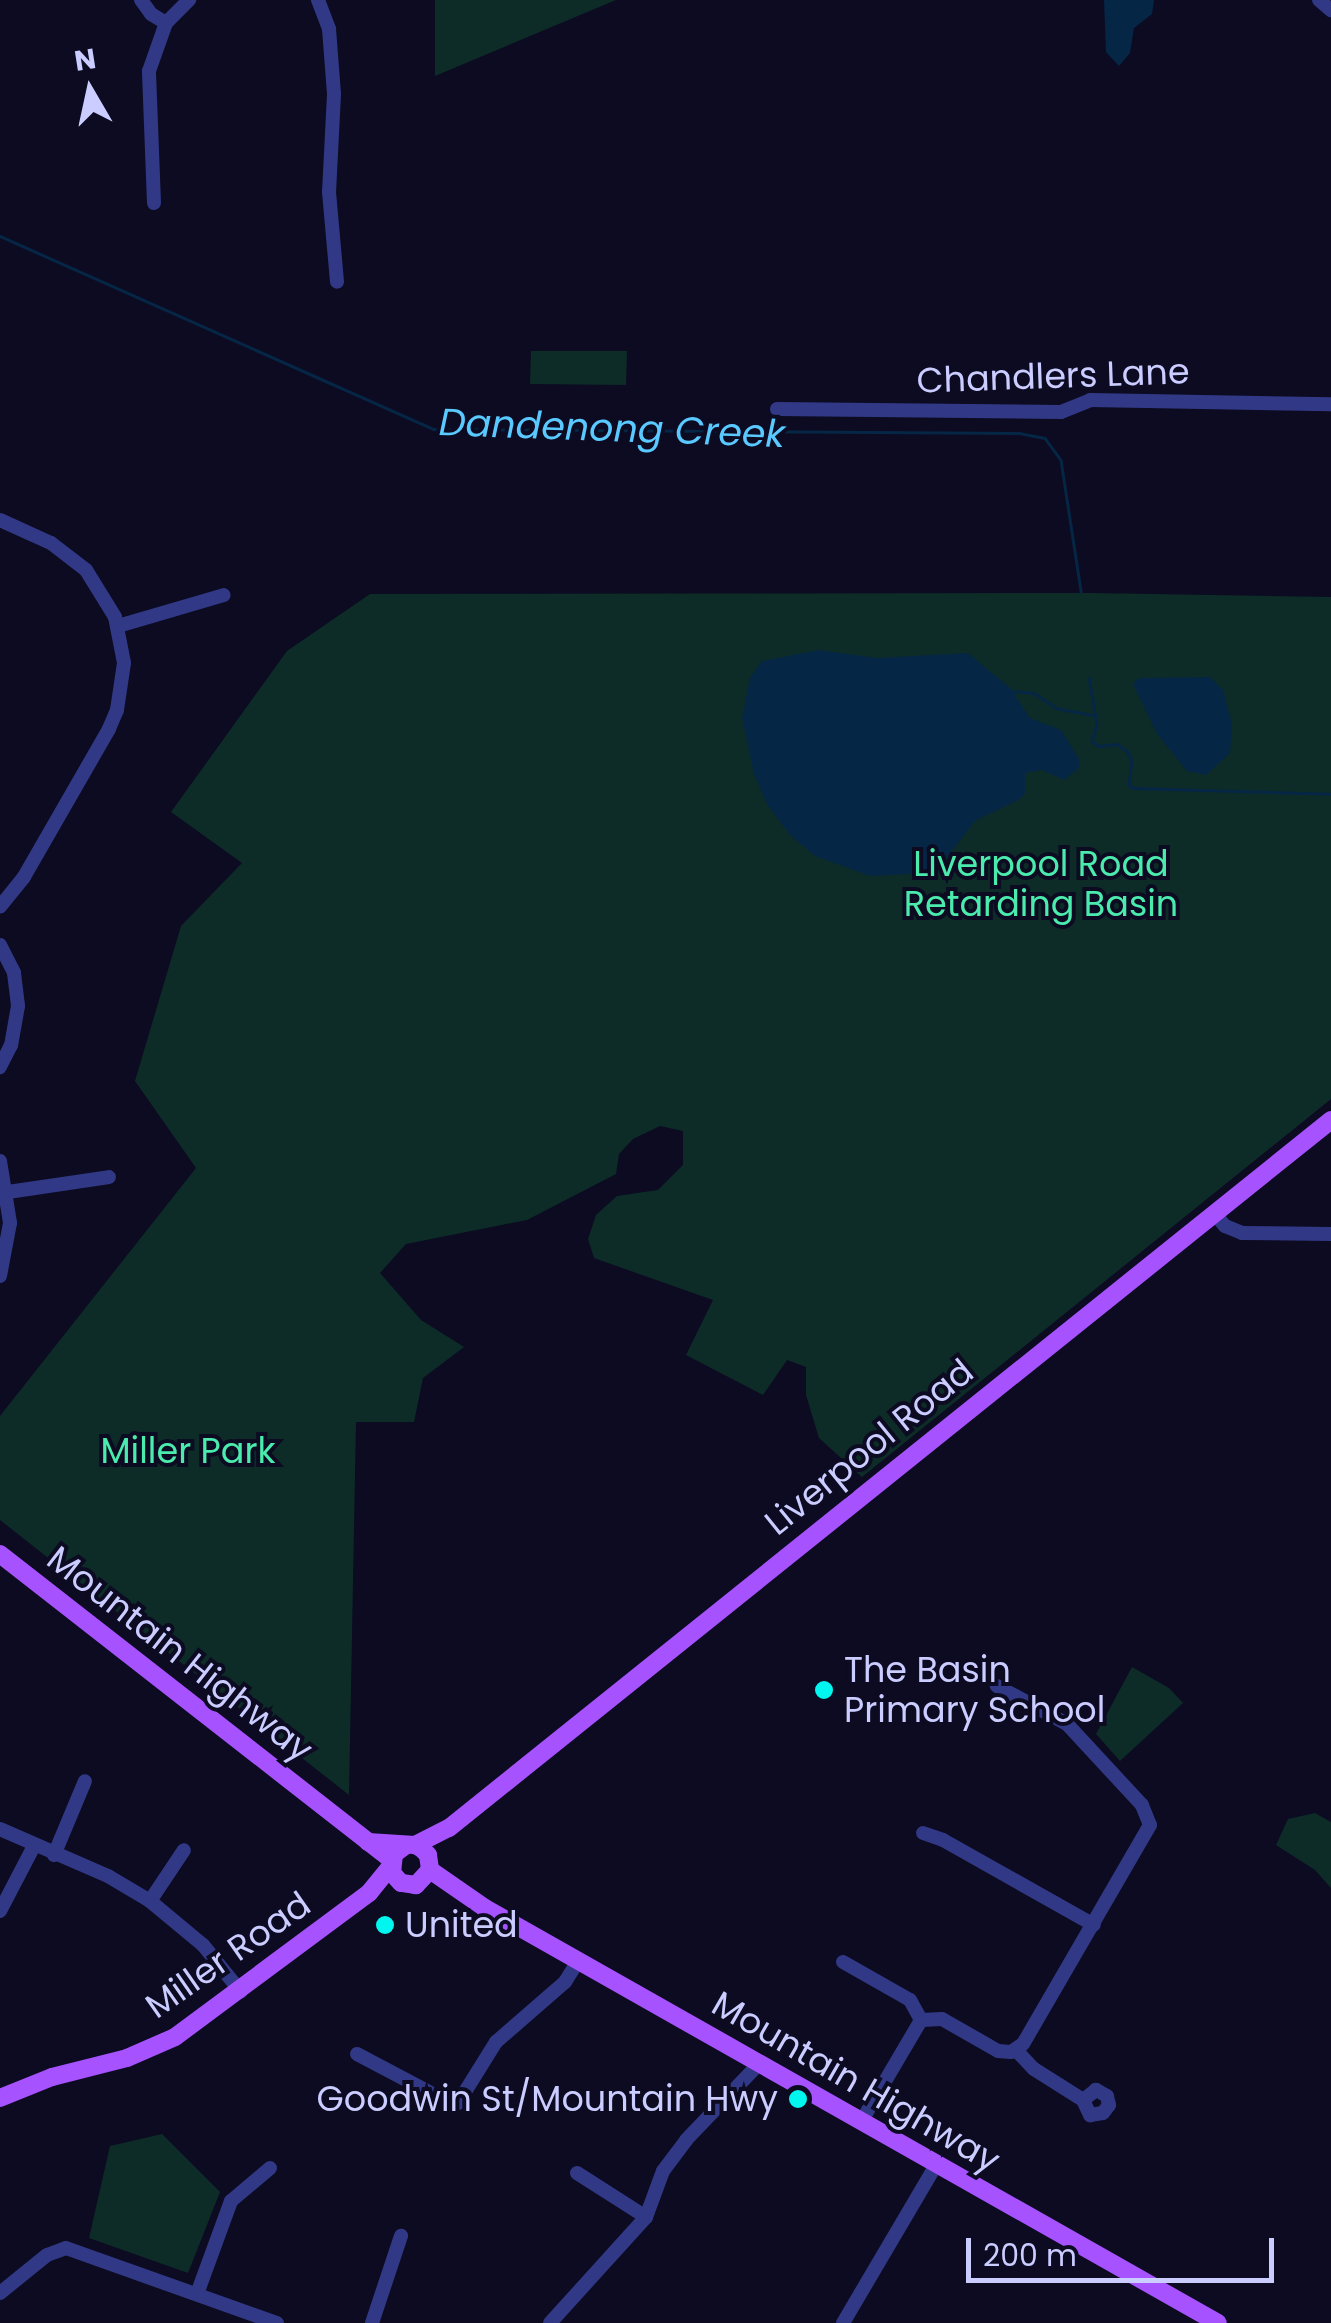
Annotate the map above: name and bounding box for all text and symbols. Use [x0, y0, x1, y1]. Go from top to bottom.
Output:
text: N [72, 39, 99, 81]
north arrow [40, 40, 140, 140]
street label: Chandlers Lane [916, 350, 1190, 402]
water label: Dandenong Creek [438, 399, 786, 457]
park label: Liverpool Road Retarding Basin [904, 843, 1178, 925]
street label: Liverpool Road [756, 1350, 982, 1544]
park label: Miller Park [100, 1430, 276, 1472]
street label: Mountain Highway [39, 1537, 321, 1771]
place label: The Basin Primary School [844, 1649, 1105, 1731]
marker: The Basin Primary School [813, 1679, 835, 1701]
street label: Miller Road [138, 1883, 318, 2027]
place label: United [405, 1904, 518, 1946]
marker: United [374, 1914, 396, 1936]
street label: Mountain Highway [705, 1983, 1007, 2181]
place label: Goodwin St/Mountain Hwy [317, 2078, 778, 2120]
marker: Goodwin St/Mountain Hwy [787, 2088, 809, 2110]
scale bar [971, 2218, 1278, 2280]
text: 200 m [983, 2234, 1077, 2277]

